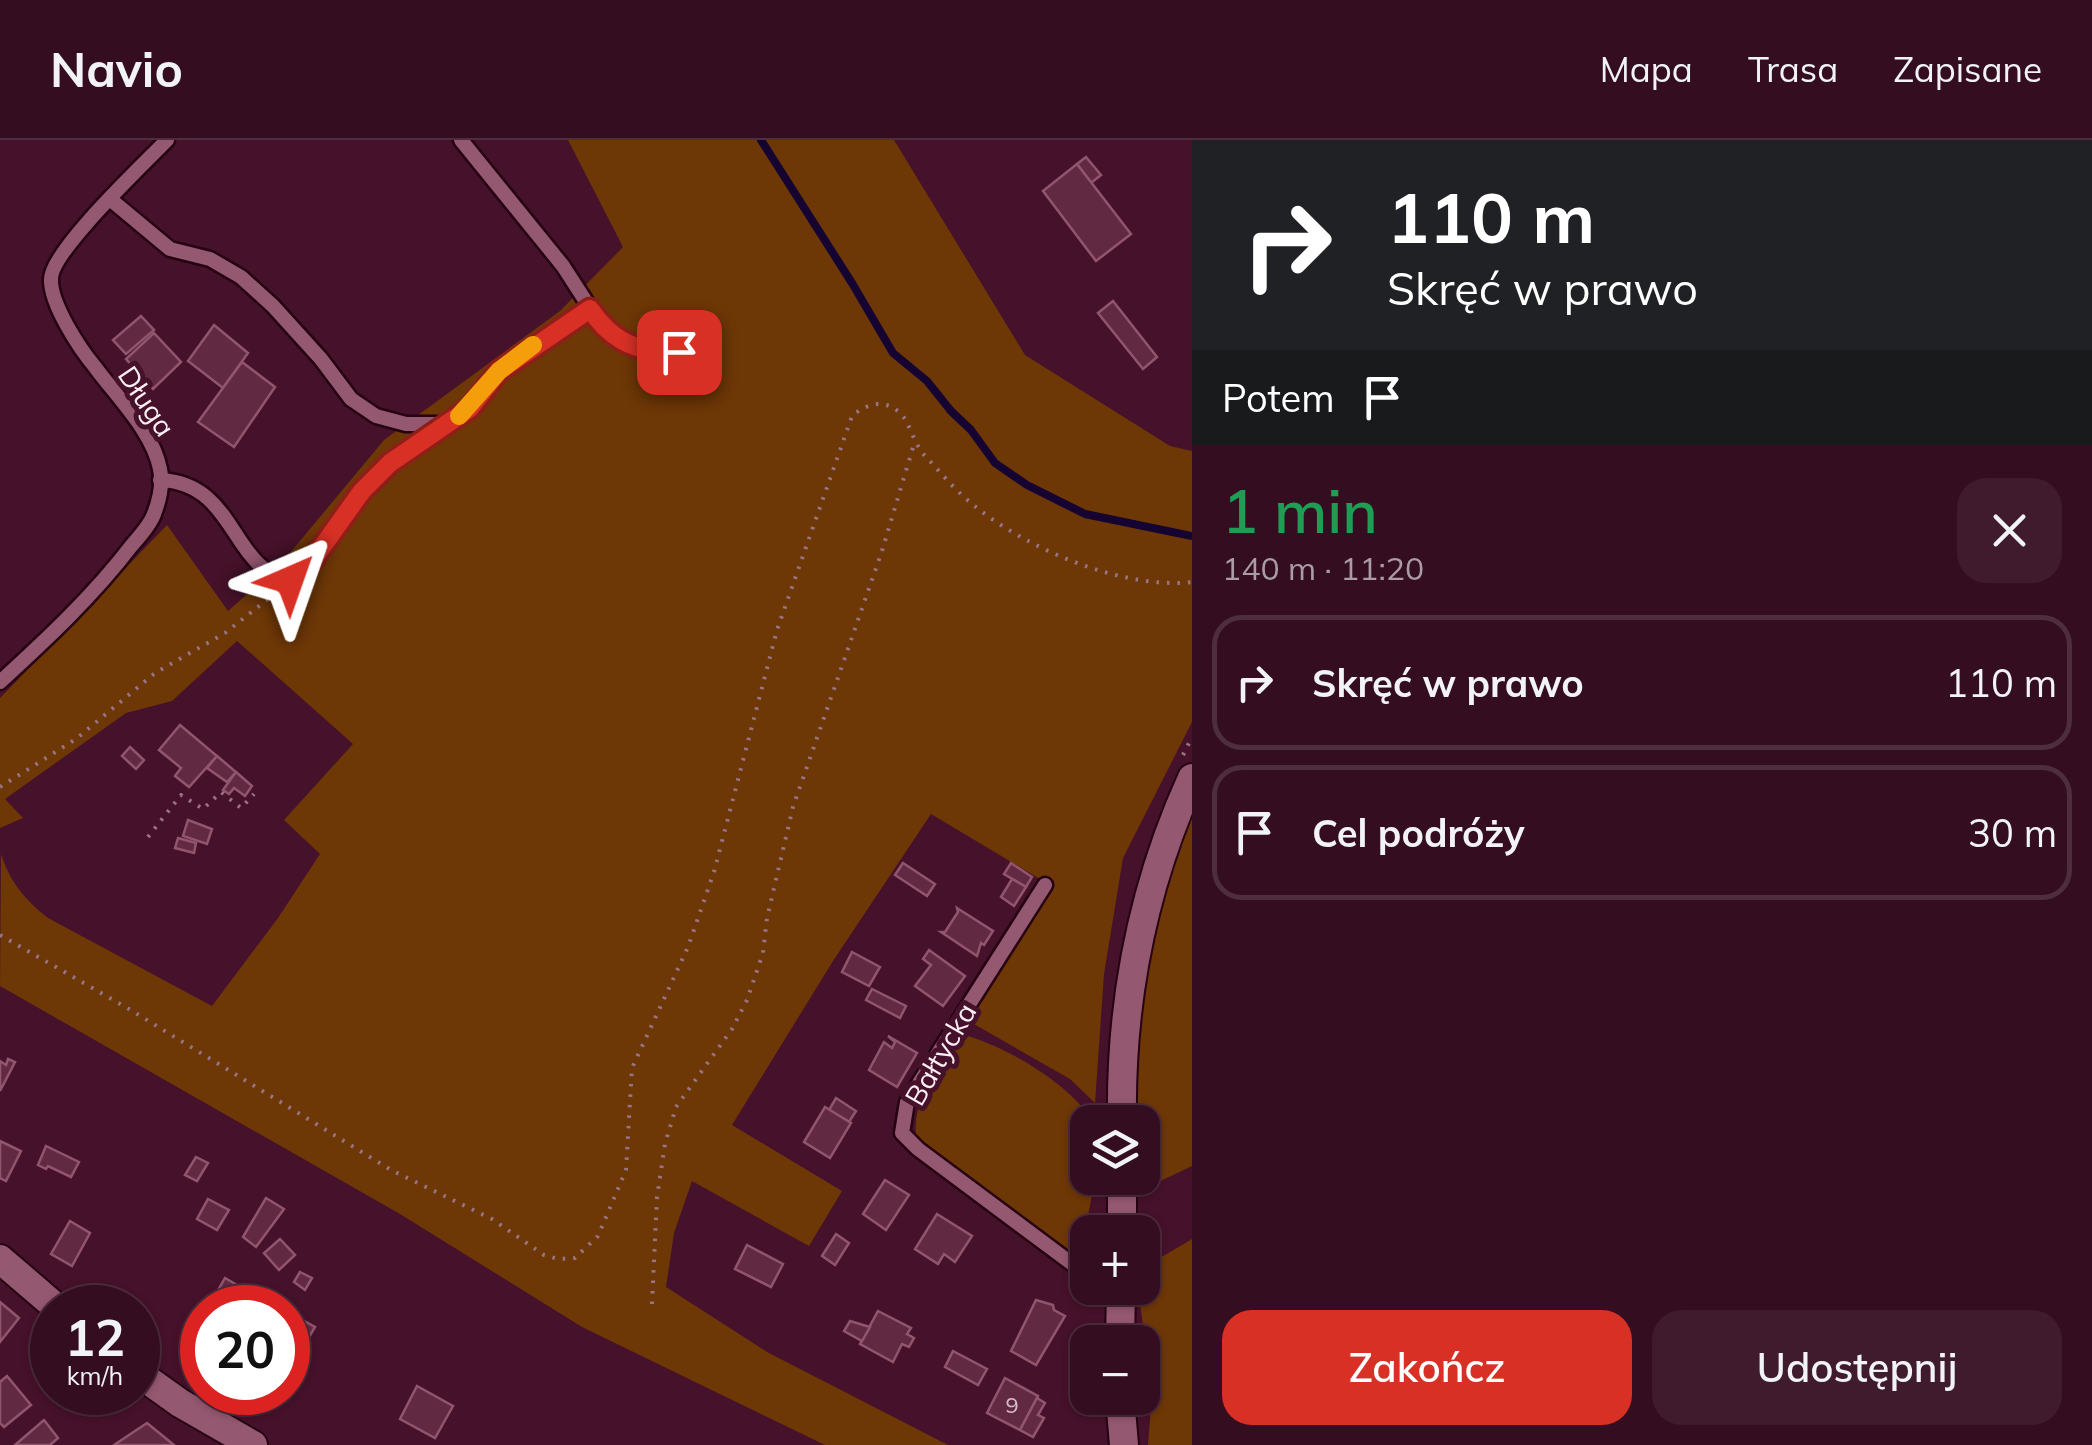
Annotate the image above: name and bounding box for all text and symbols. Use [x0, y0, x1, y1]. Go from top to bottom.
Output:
text: Navio [50, 39, 183, 99]
text: Mapa [1600, 47, 1693, 91]
text: Trasa [1748, 47, 1838, 91]
text: Zapisane [1893, 47, 2042, 91]
text: 110 m [1387, 173, 1595, 261]
icon: right [1222, 180, 1352, 310]
text: Skręć w prawo [1387, 260, 1698, 316]
pin [637, 310, 722, 395]
icon: arrive [652, 325, 707, 380]
street label: Długa [111, 359, 183, 443]
icon: arrive [1355, 370, 1410, 425]
text: Potem [1222, 374, 1335, 422]
text: 1 min [1222, 473, 1378, 548]
button: close [1957, 478, 2062, 583]
position arrow [238, 528, 342, 632]
text: 140 m · 11:20 [1222, 548, 1424, 588]
icon: right [1227, 655, 1282, 710]
text: Skręć w prawo [1312, 659, 1584, 707]
text: 110 m [1945, 659, 2057, 707]
icon: arrive [1227, 805, 1282, 860]
text: Cel podróży [1312, 809, 1525, 857]
text: 30 m [1968, 809, 2057, 857]
street label: Bałtycka [897, 996, 983, 1112]
map controls [1070, 1105, 1160, 1415]
button: layers [1070, 1105, 1160, 1195]
button: + [1070, 1215, 1160, 1305]
speed limit sign: 20 [180, 1285, 310, 1415]
text: 12 [65, 1306, 125, 1369]
button: Zakończ [1222, 1310, 1632, 1425]
button: Udostępnij [1652, 1310, 2062, 1425]
button: − [1070, 1325, 1160, 1415]
text: km/h [67, 1360, 123, 1391]
house number: 9 [1005, 1391, 1019, 1419]

